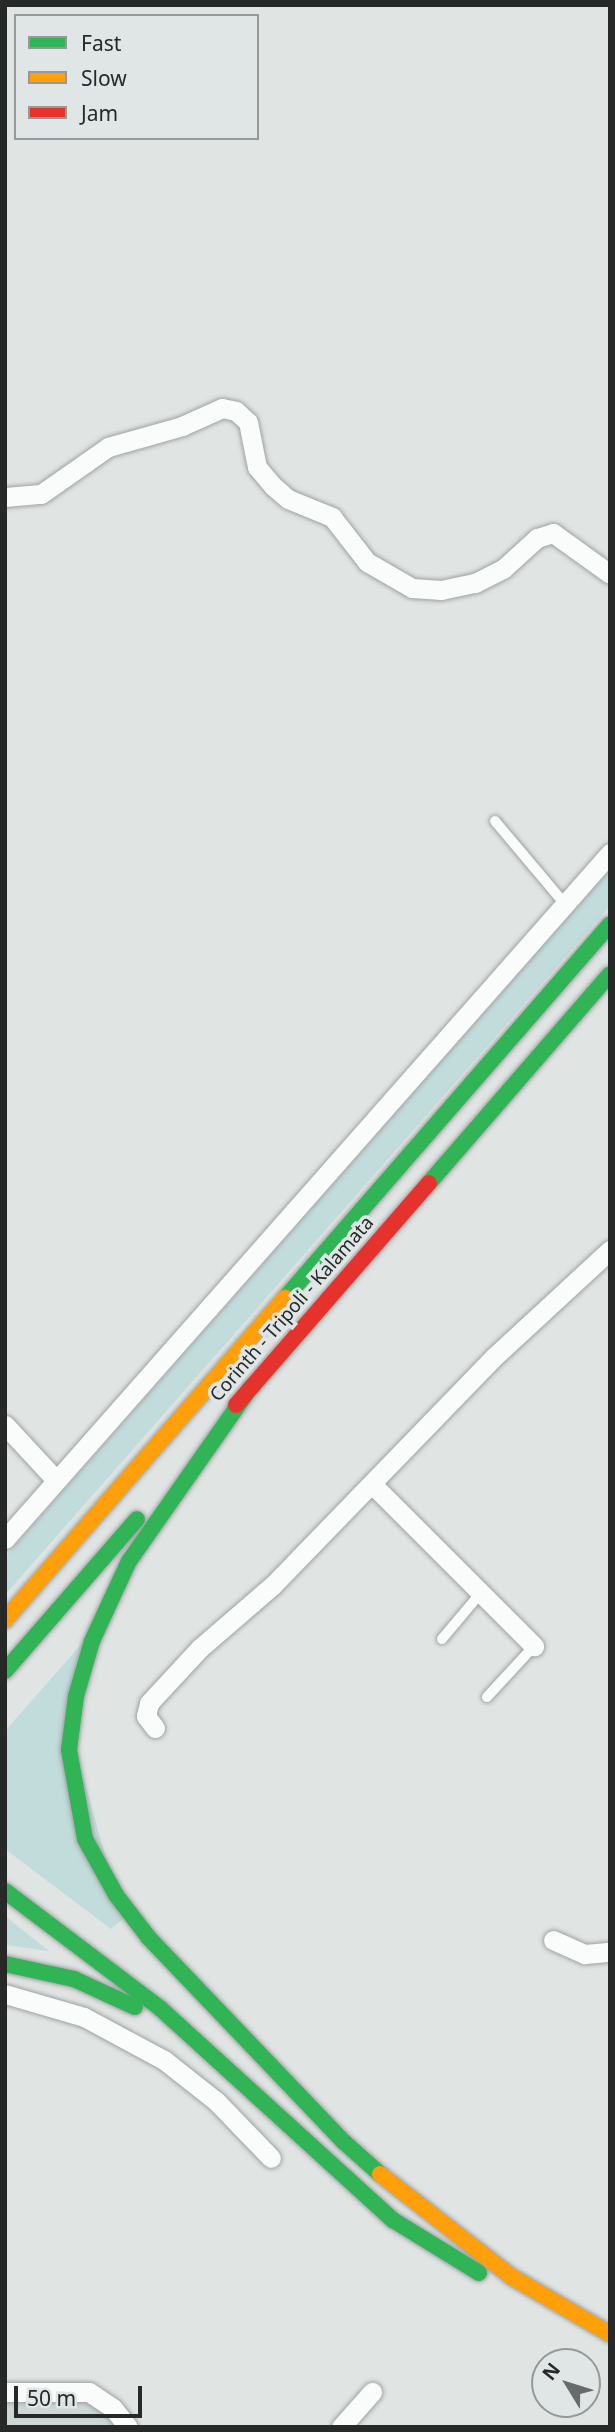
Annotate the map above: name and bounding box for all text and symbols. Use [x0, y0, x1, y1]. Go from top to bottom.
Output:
legend [14, 14, 259, 140]
text: Fast [81, 29, 121, 57]
text: Slow [81, 64, 127, 92]
text: Jam [81, 99, 118, 127]
street label: Corinth - Tripoli - Kalamata [205, 1212, 379, 1406]
north arrow [531, 2348, 601, 2418]
text: N [536, 2357, 566, 2385]
scale bar [18, 2372, 145, 2416]
text: 50 m [27, 2384, 76, 2412]

